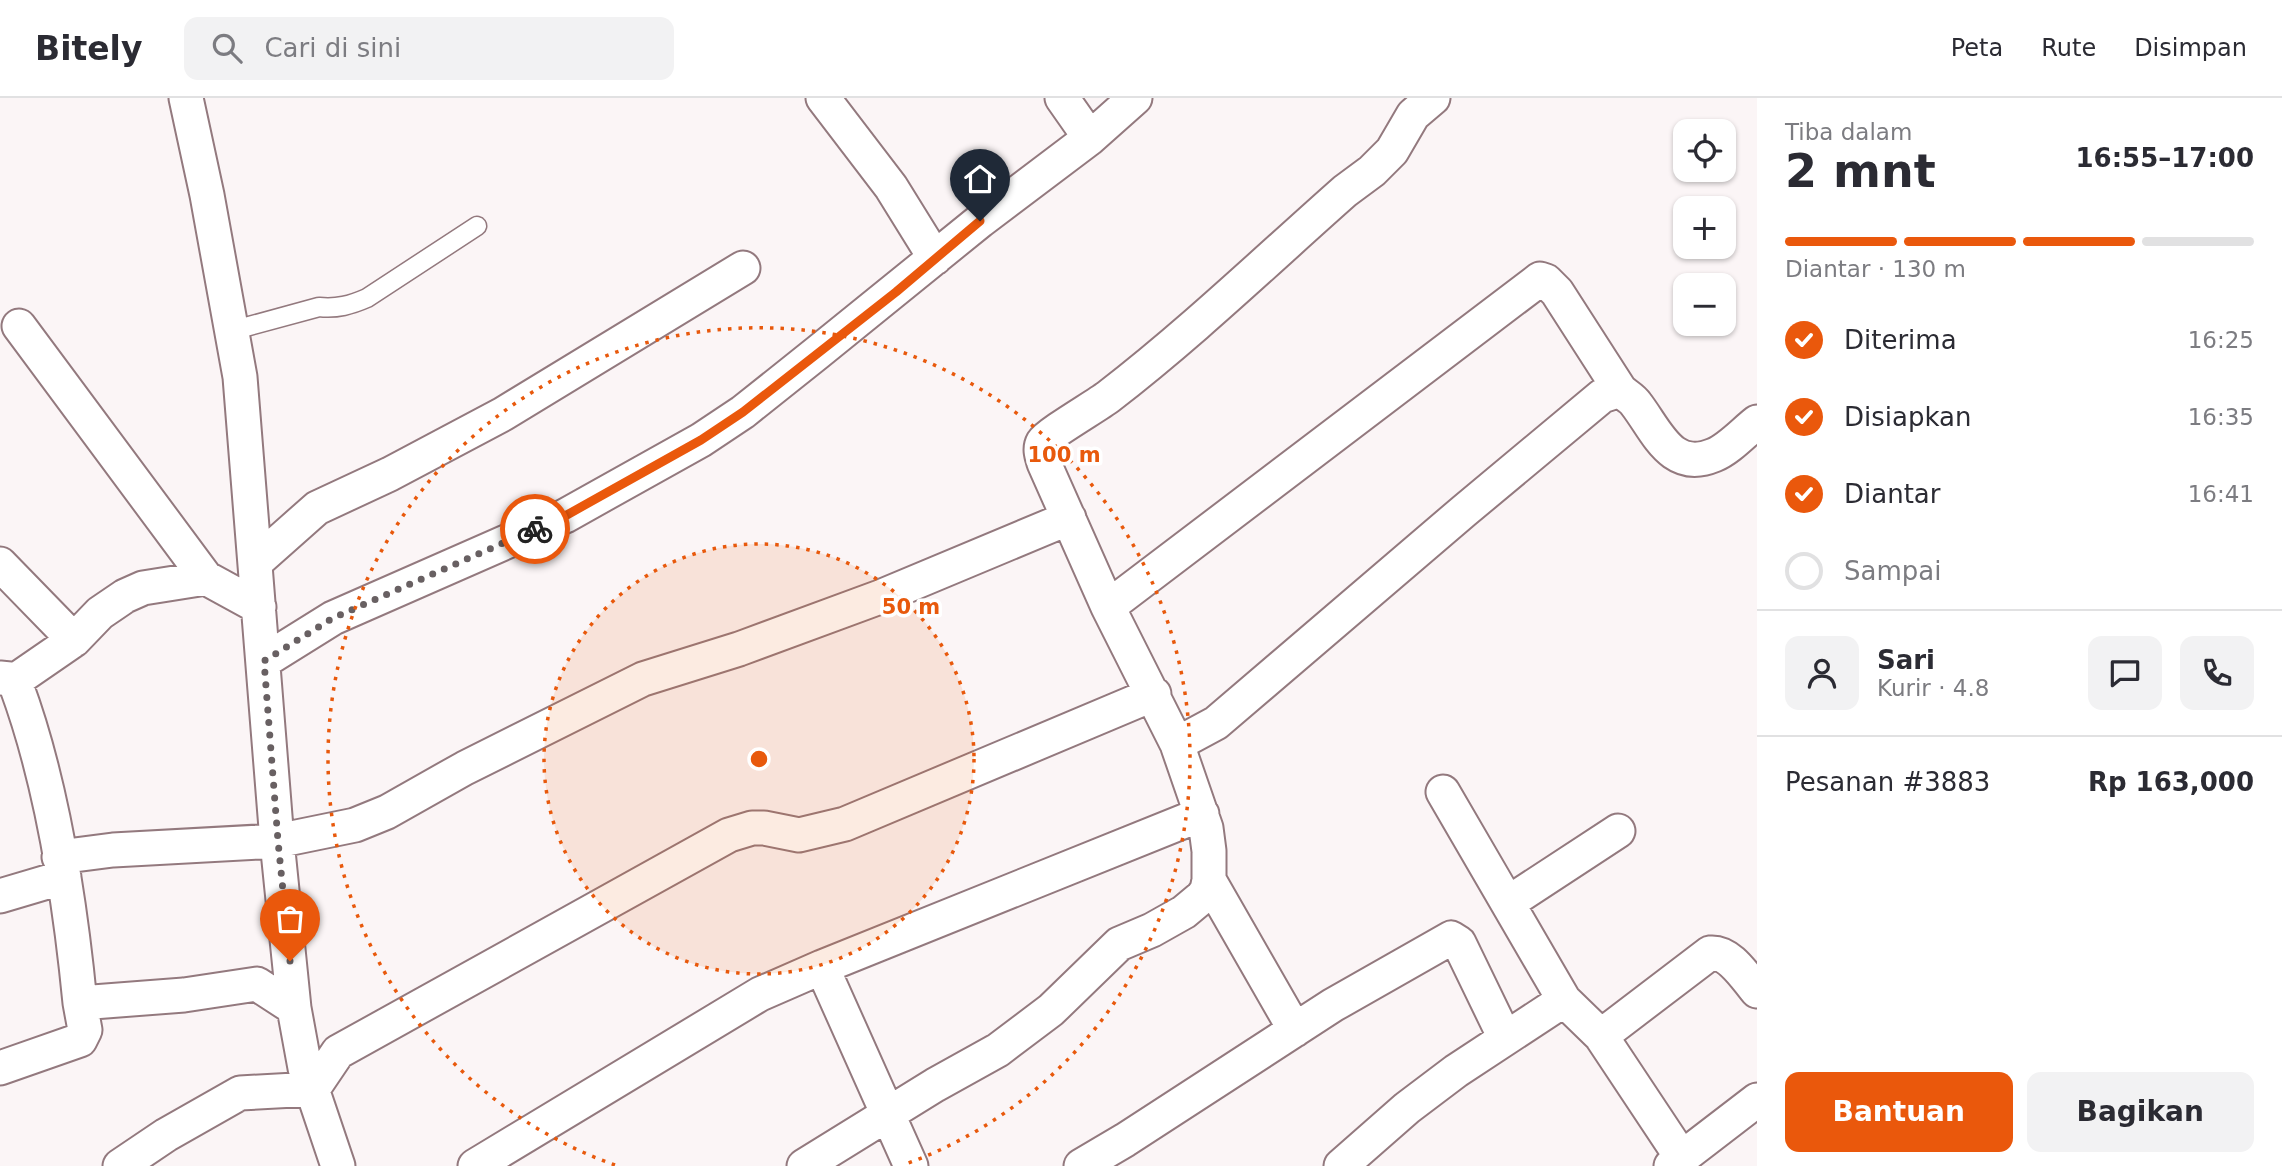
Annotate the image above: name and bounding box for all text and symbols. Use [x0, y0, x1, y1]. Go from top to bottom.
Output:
search box [184, 17, 674, 80]
text: Bitely [35, 29, 142, 68]
icon: search [208, 29, 246, 67]
text: Cari di sini [264, 33, 401, 63]
text: Peta [1951, 34, 2003, 62]
text: Rute [2041, 34, 2096, 62]
text: Disimpan [2134, 34, 2247, 62]
map controls [1673, 119, 1736, 336]
button: locate [1673, 119, 1736, 182]
text: Tiba dalam [1785, 119, 1912, 145]
text: 16:55–17:00 [2075, 143, 2254, 173]
text: 2 mnt [1785, 144, 1936, 198]
pin [950, 149, 1010, 221]
icon: home [961, 160, 999, 198]
button: + [1673, 196, 1736, 259]
text: Diantar · 130 m [1785, 256, 1966, 282]
button: − [1673, 273, 1736, 336]
icon: check [1785, 321, 1823, 359]
text: Diterima [1844, 325, 1957, 355]
text: 16:25 [2188, 327, 2254, 353]
icon: check [1785, 398, 1823, 436]
text: Disiapkan [1844, 402, 1971, 432]
text: 16:35 [2188, 404, 2254, 430]
text: 100 m [1027, 443, 1101, 467]
icon: check [1785, 475, 1823, 513]
text: Diantar [1844, 479, 1940, 509]
text: 16:41 [2188, 481, 2254, 507]
courier [500, 494, 570, 564]
icon: bike [516, 510, 554, 548]
text: Sampai [1844, 556, 1941, 586]
text: 50 m [882, 595, 940, 619]
button: person [1785, 636, 1859, 710]
button: chat [2088, 636, 2162, 710]
button: phone [2180, 636, 2254, 710]
text: Sari [1877, 645, 1935, 675]
text: Kurir · 4.8 [1877, 675, 1989, 701]
centre of rings [747, 747, 771, 771]
text: Pesanan #3883 [1785, 767, 1990, 797]
text: Rp 163,000 [2088, 767, 2254, 797]
pin [260, 889, 320, 961]
icon: bag [271, 900, 309, 938]
button: Bantuan [1785, 1072, 2013, 1152]
button: Bagikan [2027, 1072, 2254, 1152]

